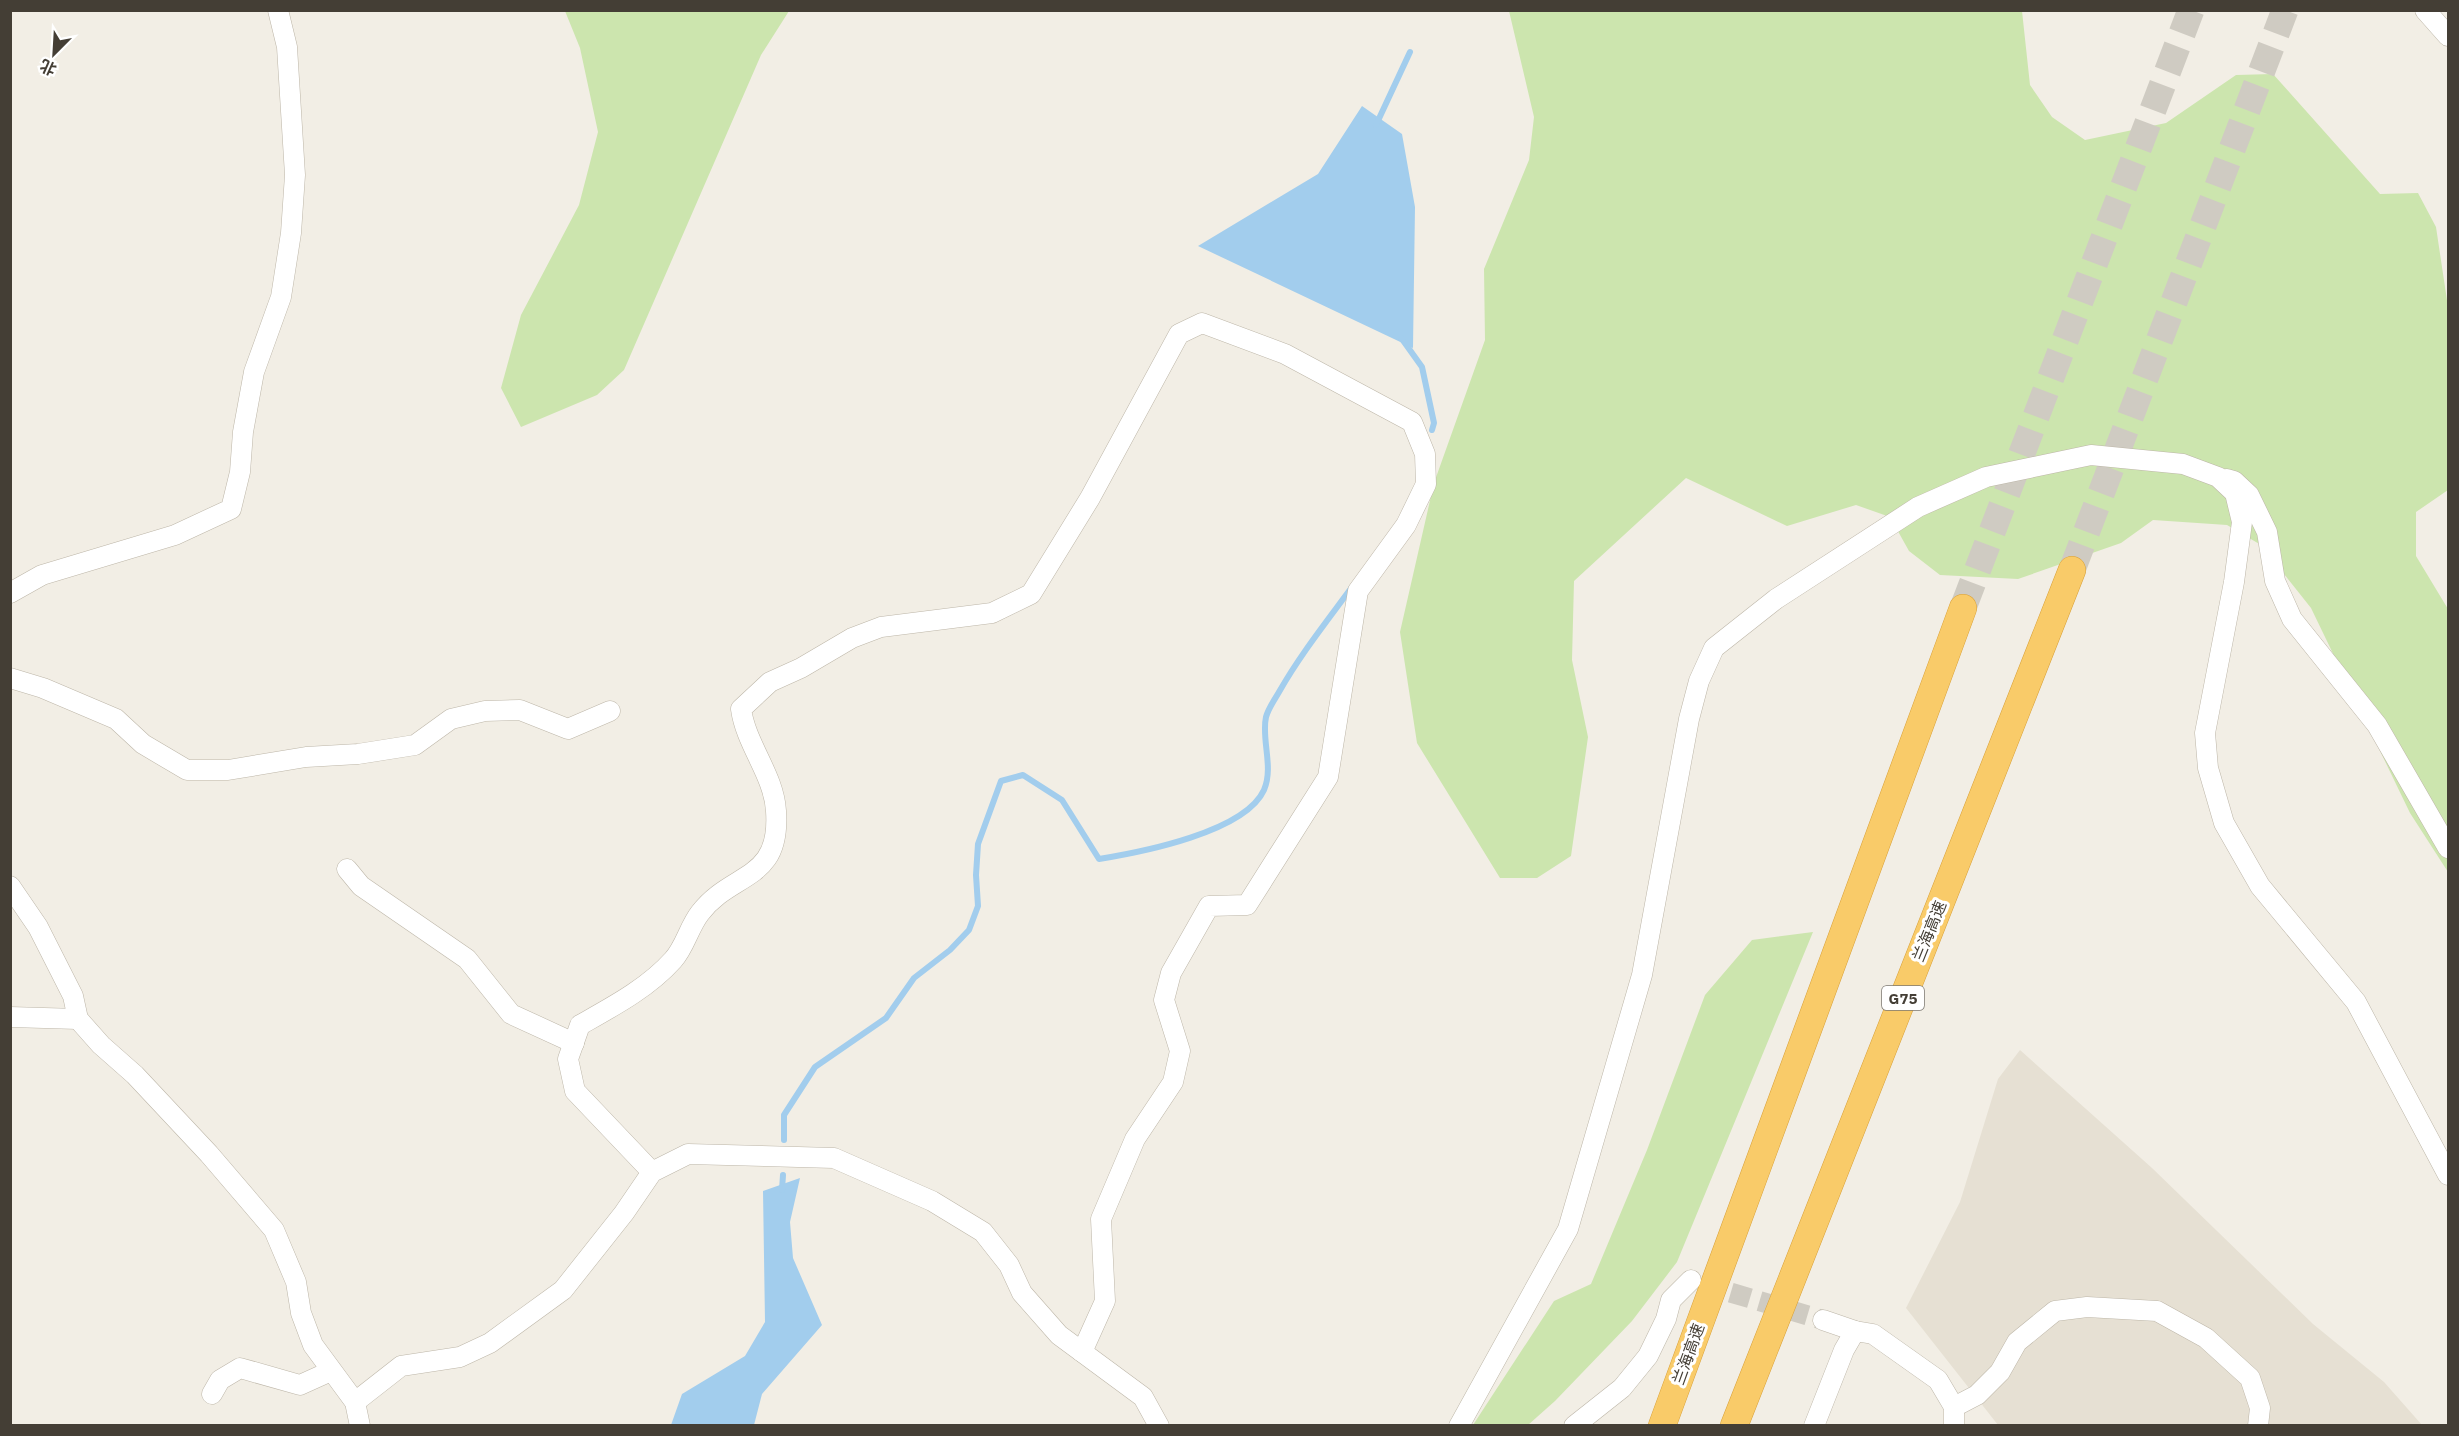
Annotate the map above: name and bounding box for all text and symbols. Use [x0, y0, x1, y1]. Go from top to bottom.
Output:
north arrow [24, 24, 84, 84]
text: 北 [37, 55, 59, 80]
street label: 兰海高速 [1908, 898, 1950, 964]
road number: G75 [1882, 986, 1924, 1010]
street label: 兰海高速 [1668, 1321, 1708, 1387]

